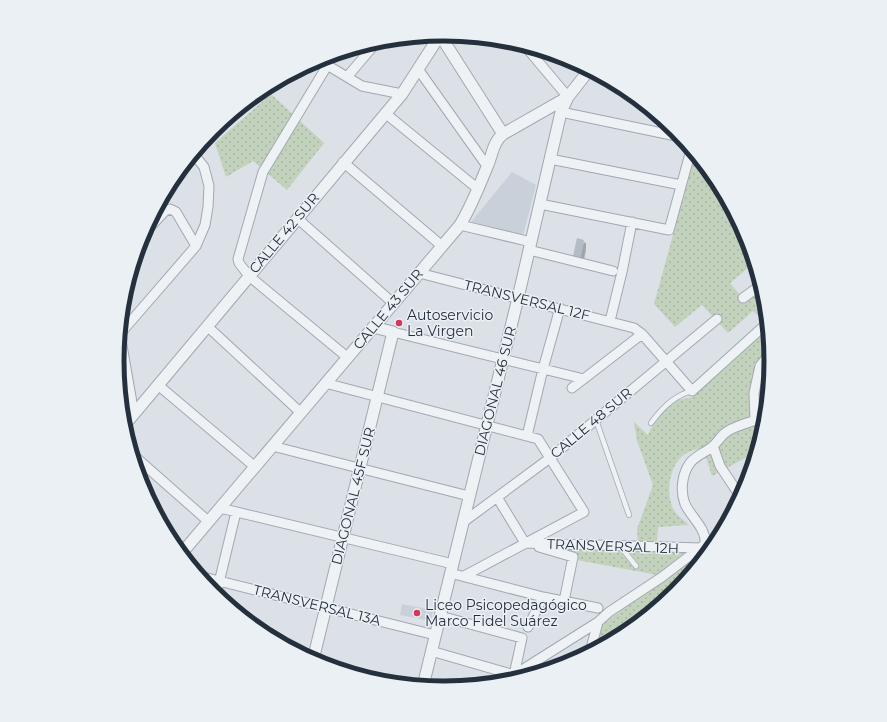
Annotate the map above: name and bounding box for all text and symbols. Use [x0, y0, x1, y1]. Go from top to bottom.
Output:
street label: CALLE 42 SUR [245, 189, 323, 277]
street label: CALLE 43 SUR [349, 265, 427, 353]
street label: TRANSVERSAL 12F [462, 276, 592, 324]
place label: Autoservicio La Virgen [407, 306, 494, 340]
marker: Autoservicio La Virgen [394, 318, 404, 328]
street label: DIAGONAL 46 SUR [470, 324, 520, 458]
street label: CALLE 48 SUR [547, 384, 635, 462]
street label: DIAGONAL 45F SUR [327, 425, 379, 567]
street label: TRANSVERSAL 12H [547, 535, 679, 557]
street label: TRANSVERSAL 13A [251, 580, 384, 630]
place label: Liceo Psicopedagógico Marco Fidel Suárez [425, 596, 587, 630]
marker: Liceo Psicopedagógico Marco Fidel Suárez [412, 608, 422, 618]

